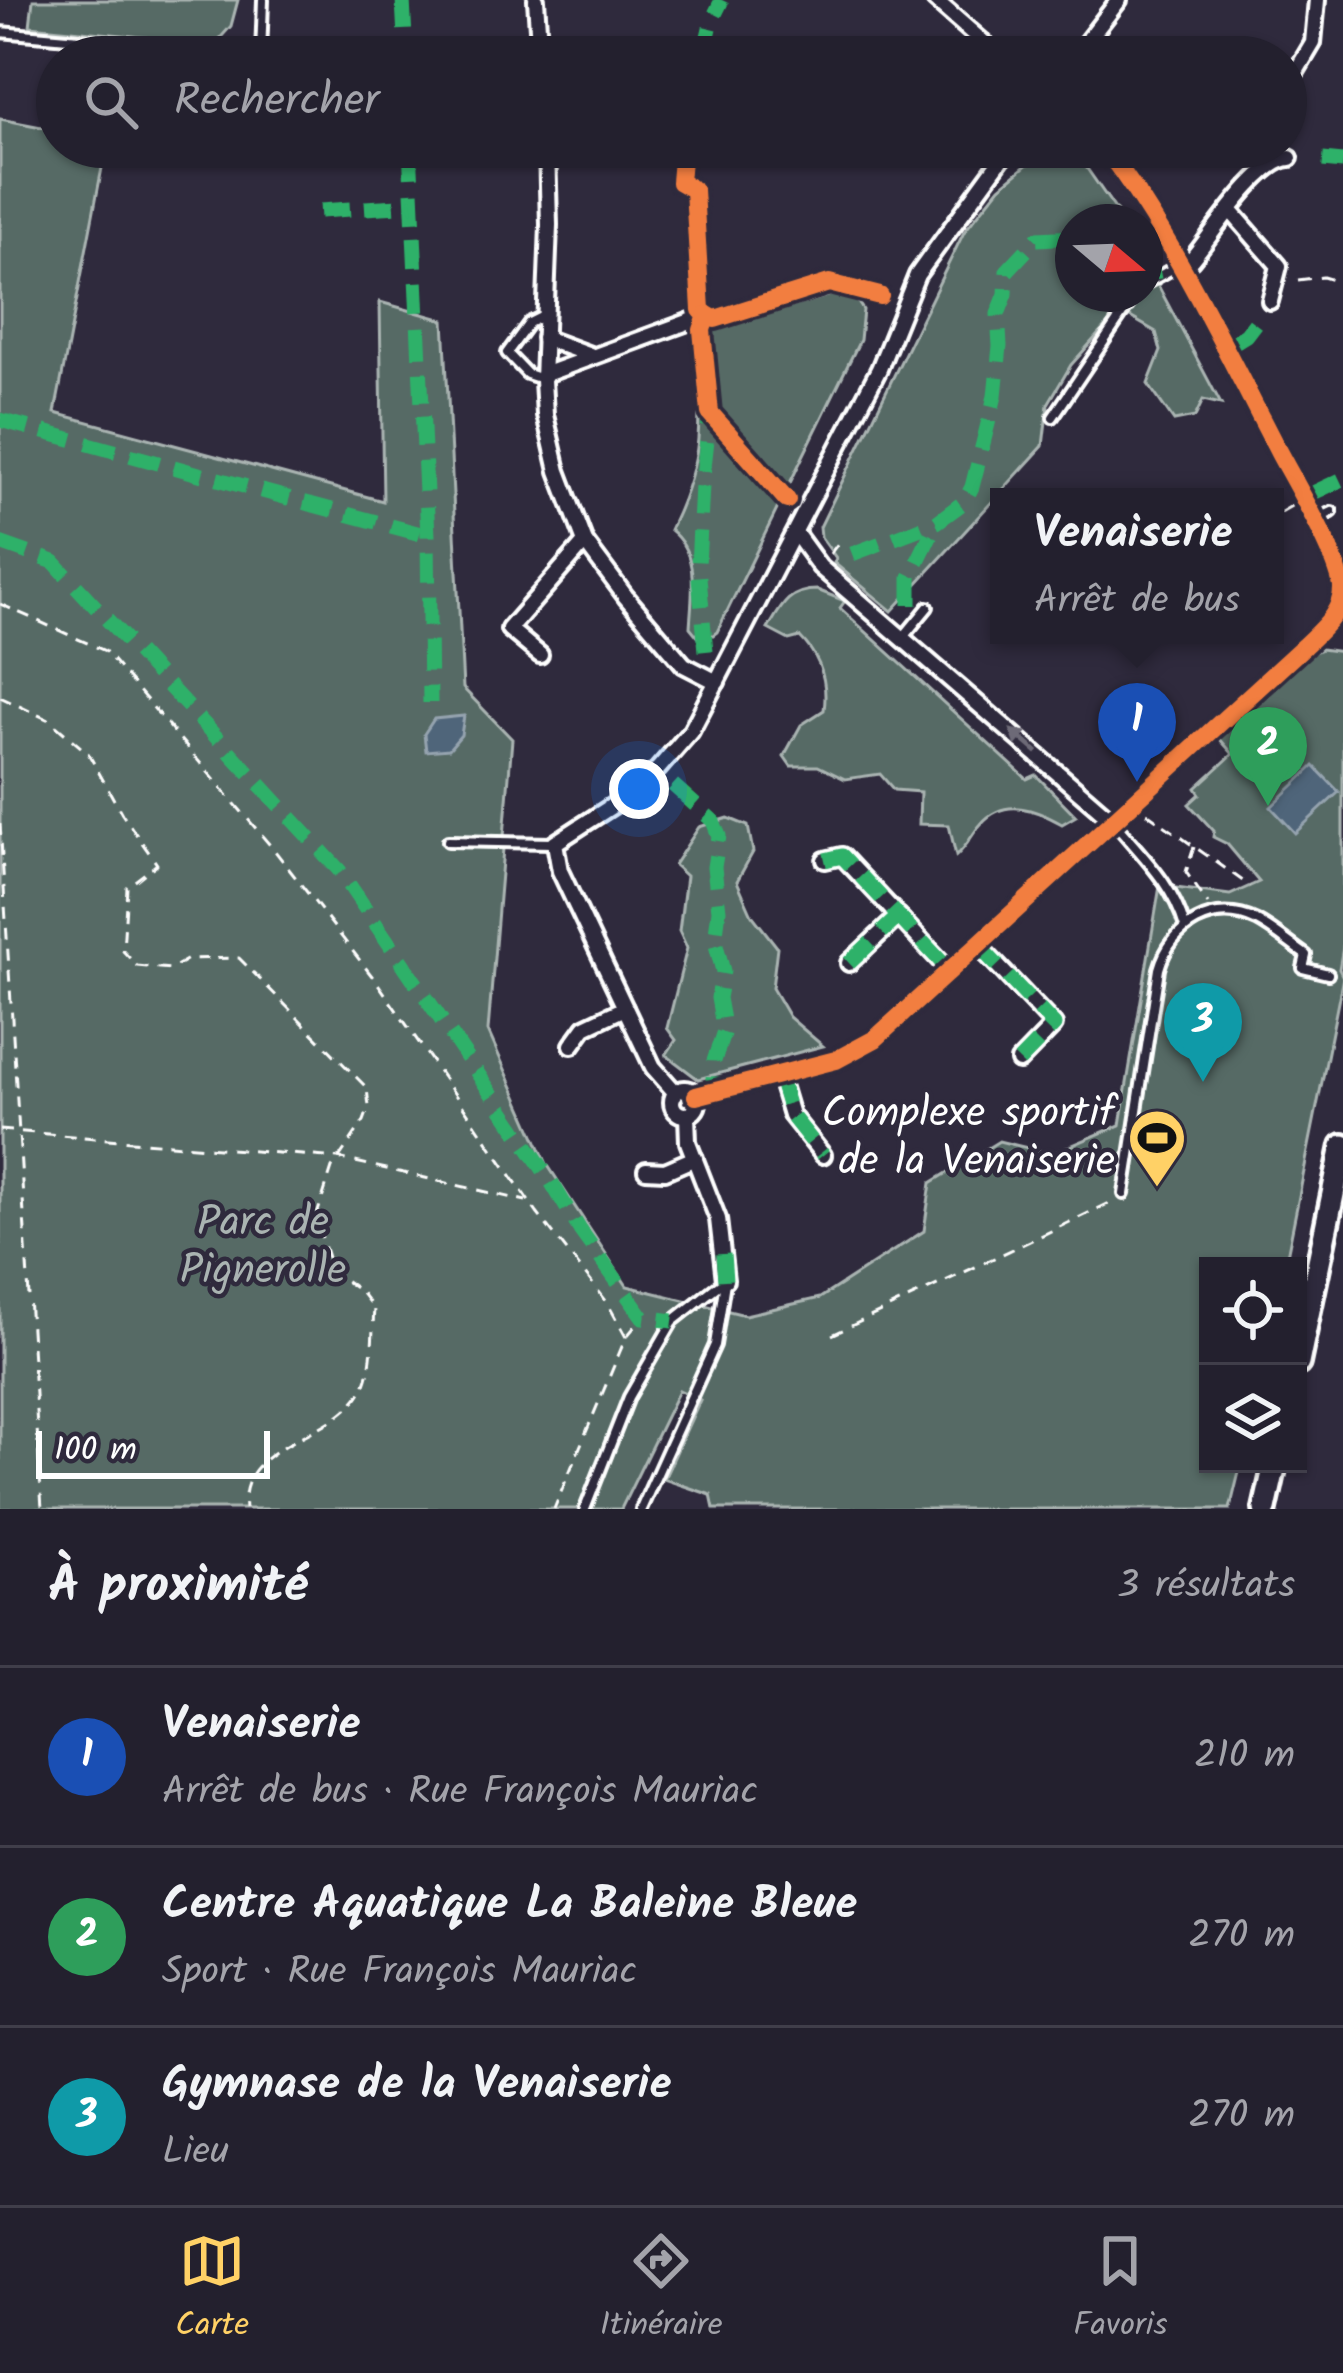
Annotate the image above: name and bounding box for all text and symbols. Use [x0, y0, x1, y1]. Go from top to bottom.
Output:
search box [36, 36, 1307, 168]
text: Rechercher [174, 66, 379, 138]
icon: search [78, 69, 144, 135]
north arrow [1055, 204, 1163, 312]
popup [990, 488, 1284, 644]
text: Venaiserie [1034, 499, 1232, 571]
text: Arrêt de bus [1034, 571, 1240, 633]
pin: 1 [1098, 683, 1176, 782]
pin: 2 [1229, 707, 1307, 806]
one-way arrow [1009, 728, 1038, 755]
your location [609, 759, 669, 819]
pin: 3 [1164, 983, 1242, 1082]
place label: Complexe sportif de la Venaiserie [822, 1081, 1119, 1196]
sports icon: Complexe sportif de la Venaiserie [1126, 1107, 1188, 1189]
park label: Parc de Pignerolle [180, 1190, 346, 1305]
map controls [1199, 1257, 1307, 1473]
button: locate [1199, 1257, 1307, 1365]
button: layers [1199, 1365, 1307, 1473]
scale bar [36, 1425, 270, 1478]
text: 100 m [54, 1425, 137, 1478]
text: À proximité [48, 1547, 308, 1628]
text: 3 résultats [1117, 1556, 1295, 1618]
text: Venaiserie [162, 1690, 360, 1762]
text: 1 [81, 1726, 93, 1788]
text: 210 m [1194, 1726, 1295, 1788]
text: Arrêt de bus · Rue François Mauriac [162, 1762, 758, 1824]
text: Centre Aquatique La Baleine Bleue [162, 1870, 857, 1942]
text: 2 [76, 1906, 98, 1968]
text: 270 m [1188, 1906, 1295, 1968]
text: Sport · Rue François Mauriac [162, 1942, 637, 2004]
text: Gymnase de la Venaiserie [162, 2050, 672, 2122]
text: 3 [76, 2086, 98, 2148]
text: 270 m [1188, 2086, 1295, 2148]
text: Lieu [162, 2122, 229, 2184]
tab: Carte [175, 2228, 249, 2353]
tab: Itinéraire [600, 2228, 723, 2353]
tab: Favoris [1073, 2228, 1168, 2353]

